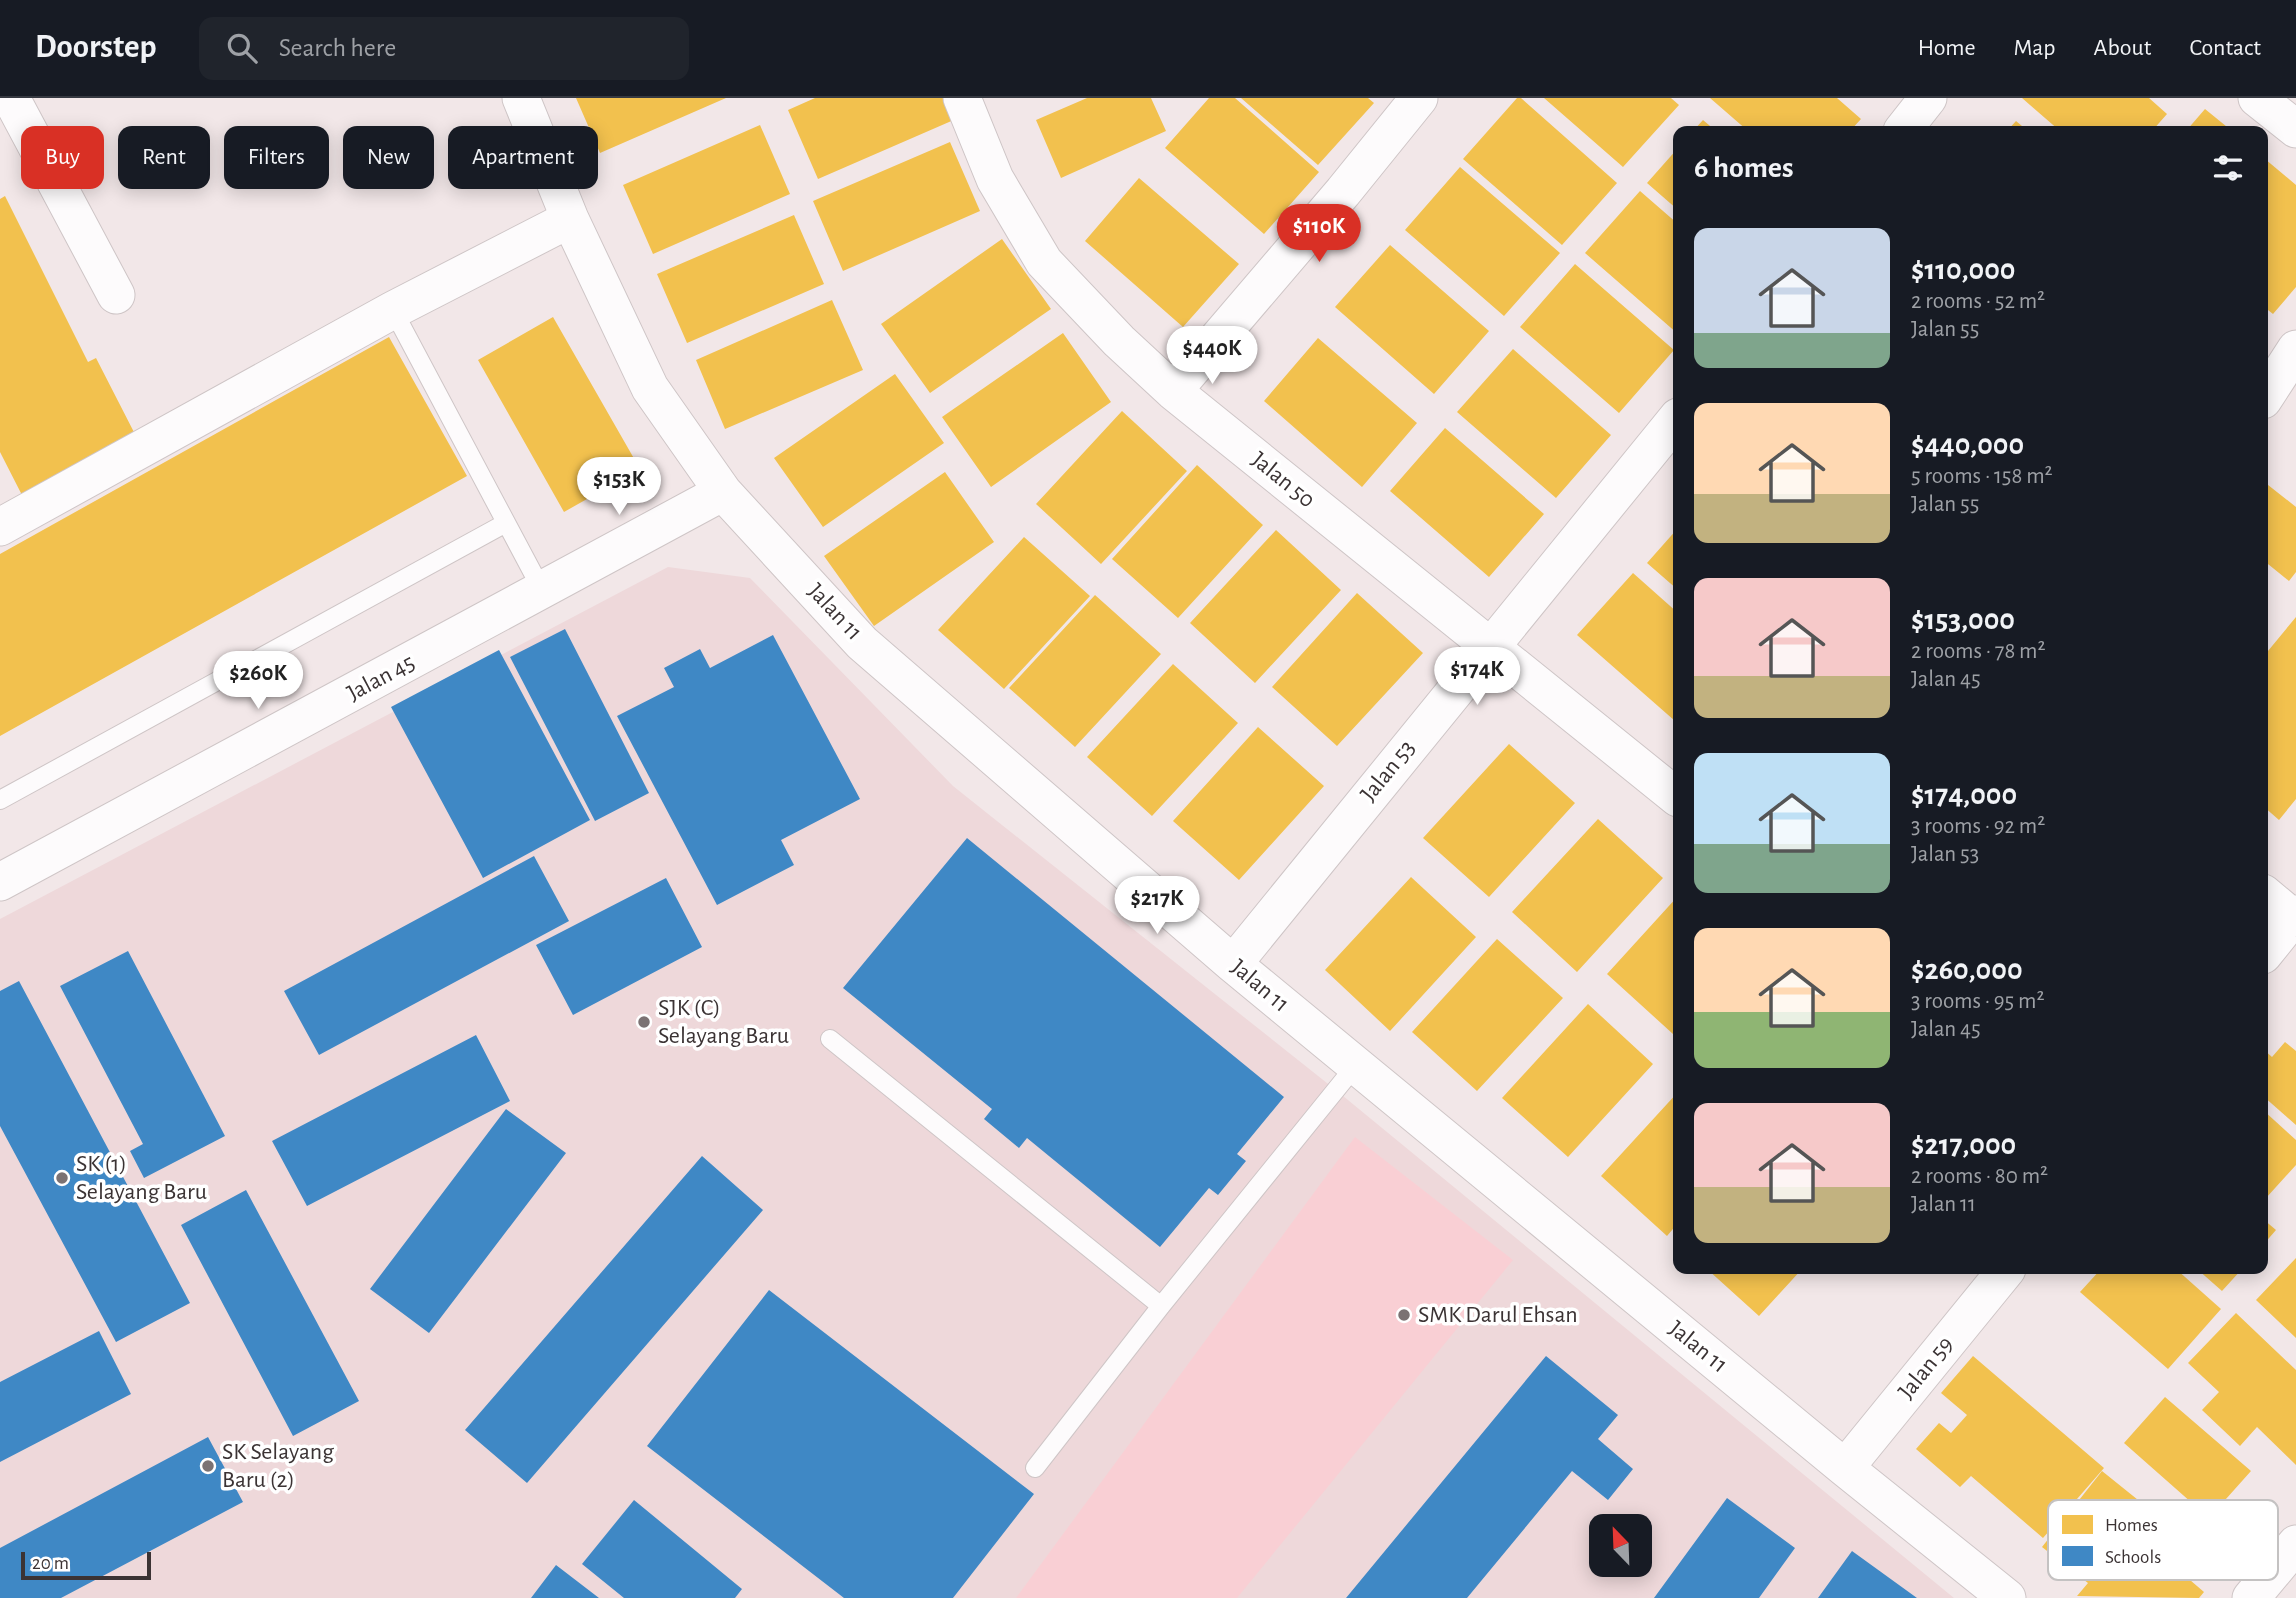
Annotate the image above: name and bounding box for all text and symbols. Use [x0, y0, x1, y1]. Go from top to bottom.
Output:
search box [199, 17, 689, 80]
icon: search [223, 29, 261, 67]
text: Doorstep [35, 31, 157, 64]
text: Search here [279, 35, 396, 61]
text: Home [1918, 36, 1976, 60]
text: Map [2014, 36, 2056, 60]
text: About [2094, 36, 2151, 60]
text: Contact [2189, 36, 2261, 60]
chip: Buy [21, 126, 104, 189]
chip: Rent [118, 126, 210, 189]
chip: Filters [224, 126, 329, 189]
chip: New [343, 126, 434, 189]
chip: Apartment [448, 126, 598, 189]
icon: filters [2209, 149, 2247, 187]
text: 6 homes [1694, 153, 1794, 183]
pin: $110K [1270, 204, 1368, 264]
text: $110K [1293, 215, 1345, 238]
text: $110,000 [1911, 255, 2016, 285]
icon: home [1750, 256, 1834, 340]
text: 2 rooms · 52 m² [1911, 290, 2045, 313]
text: Jalan 55 [1911, 318, 1979, 341]
pin: $440K [1163, 327, 1261, 386]
text: $440K [1183, 337, 1241, 360]
text: $440,000 [1911, 430, 2024, 460]
icon: home [1750, 431, 1834, 515]
street label: Jalan 50 [1247, 447, 1319, 513]
pin: $153K [570, 458, 668, 517]
text: 5 rooms · 158 m² [1911, 465, 2053, 488]
text: $153K [593, 468, 645, 491]
text: Jalan 55 [1911, 493, 1979, 516]
street label: Jalan 11 [803, 579, 867, 645]
text: $153,000 [1911, 605, 2015, 635]
icon: home [1750, 606, 1834, 690]
text: 2 rooms · 78 m² [1911, 640, 2046, 663]
pin: $174K [1428, 648, 1526, 707]
street label: Jalan 45 [343, 650, 419, 706]
pin: $260K [209, 652, 307, 711]
text: $174K [1450, 658, 1504, 681]
text: $260K [229, 662, 287, 685]
text: Jalan 45 [1911, 668, 1981, 691]
street label: Jalan 53 [1356, 736, 1420, 806]
text: $174,000 [1911, 780, 2017, 810]
icon: home [1750, 781, 1834, 865]
text: 3 rooms · 92 m² [1911, 815, 2045, 838]
text: Jalan 53 [1911, 843, 1979, 866]
pin: $217K [1108, 876, 1206, 936]
text: $217K [1131, 887, 1183, 910]
street label: Jalan 11 [1226, 955, 1294, 1017]
text: $260,000 [1911, 955, 2023, 985]
icon: home [1750, 956, 1834, 1040]
text: 3 rooms · 95 m² [1911, 990, 2044, 1013]
place label: SJK (C) Selayang Baru [658, 996, 789, 1048]
marker: SJK (C) Selayang Baru [636, 1014, 652, 1030]
text: Jalan 45 [1911, 1018, 1981, 1041]
text: $217,000 [1911, 1130, 2016, 1160]
icon: home [1750, 1131, 1834, 1215]
place label: SK (1) Selayang Baru [76, 1152, 207, 1204]
text: 2 rooms · 80 m² [1911, 1165, 2048, 1188]
marker: SK (1) Selayang Baru [54, 1170, 70, 1186]
text: Jalan 11 [1911, 1193, 1976, 1216]
place label: SMK Darul Ehsan [1418, 1303, 1578, 1327]
marker: SMK Darul Ehsan [1396, 1307, 1412, 1323]
street label: Jalan 11 [1664, 1316, 1732, 1378]
street label: Jalan 59 [1894, 1332, 1958, 1404]
place label: SK Selayang Baru (2) [222, 1440, 334, 1492]
marker: SK Selayang Baru (2) [200, 1458, 216, 1474]
legend [2048, 1500, 2278, 1580]
north arrow [1589, 1514, 1652, 1577]
map controls [1589, 1514, 1652, 1577]
text: Homes [2105, 1516, 2158, 1535]
text: Schools [2105, 1548, 2161, 1567]
scale bar [21, 1549, 150, 1581]
text: 20 m [32, 1554, 69, 1573]

